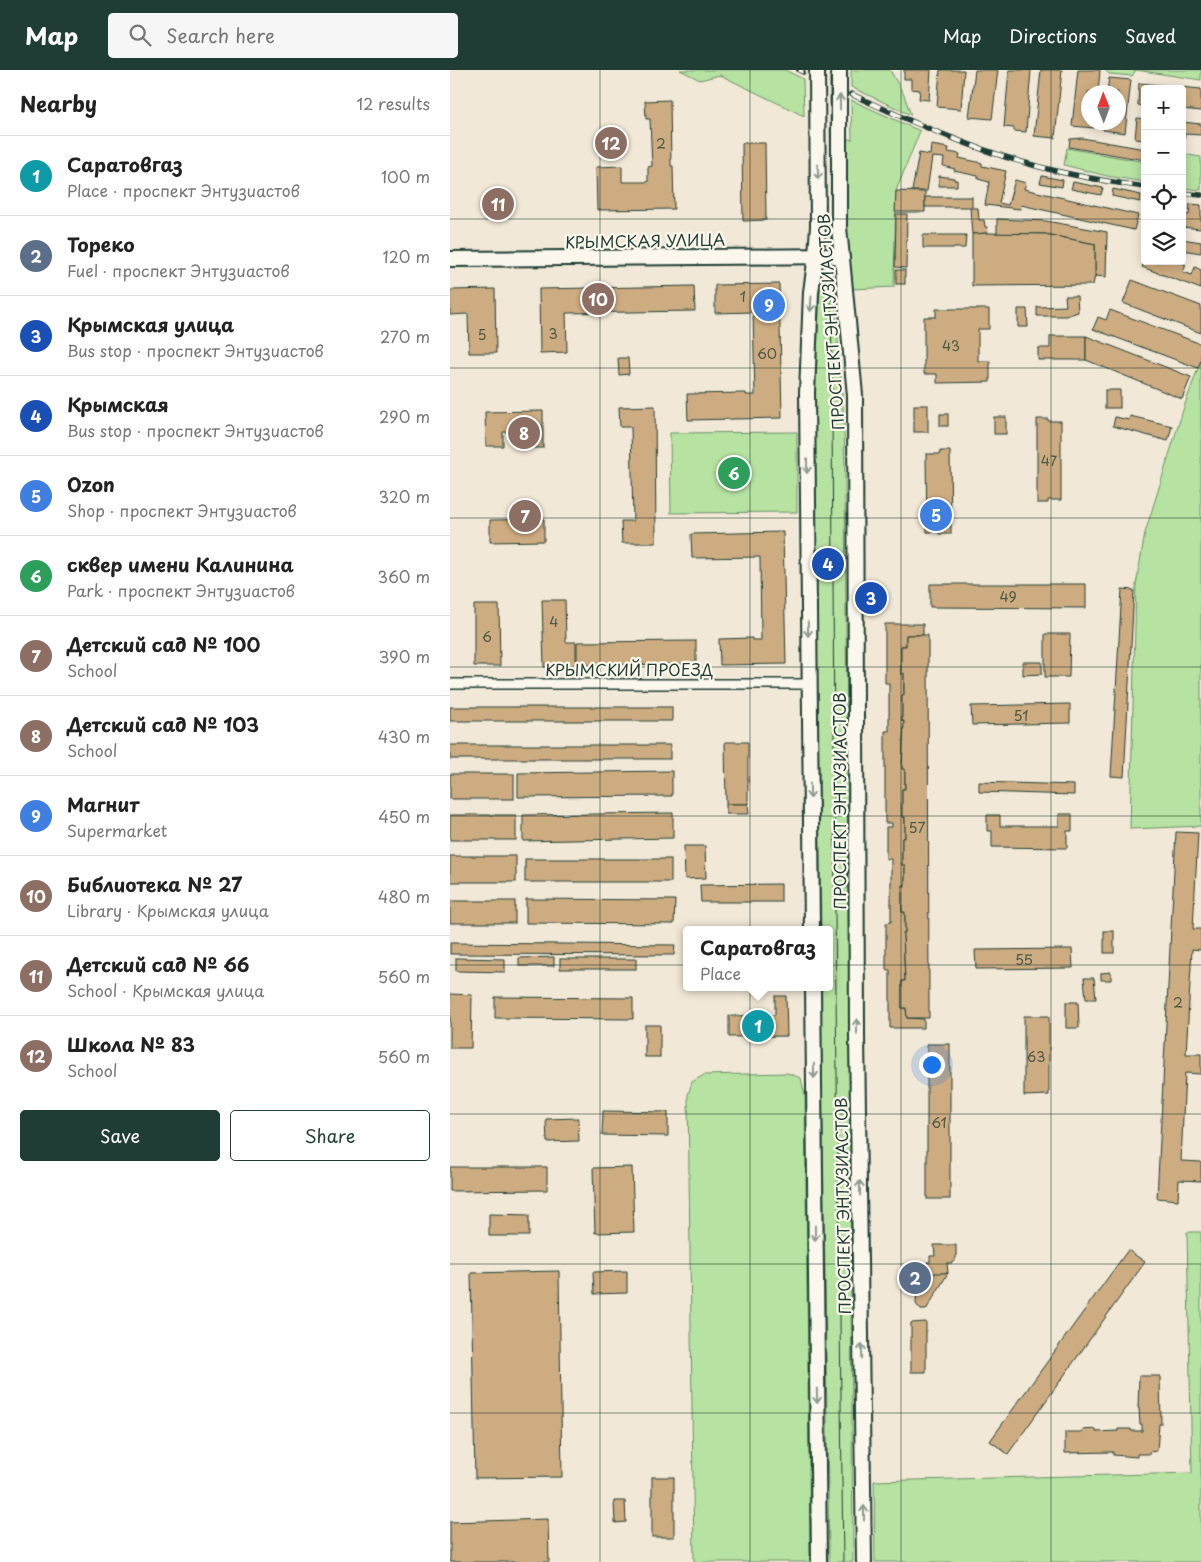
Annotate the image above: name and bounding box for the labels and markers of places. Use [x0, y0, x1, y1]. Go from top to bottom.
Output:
pin: 12 [595, 124, 627, 162]
pin: 11 [482, 185, 514, 223]
pin: 10 [582, 280, 614, 318]
pin: 9 [753, 286, 785, 324]
pin: 8 [508, 414, 540, 452]
pin: 6 [718, 454, 750, 492]
pin: 5 [920, 496, 952, 534]
pin: 7 [509, 497, 541, 535]
pin: 4 [812, 545, 844, 583]
pin: 3 [855, 579, 887, 617]
pin: 1 [742, 1007, 774, 1045]
pin: 2 [899, 1259, 931, 1297]

